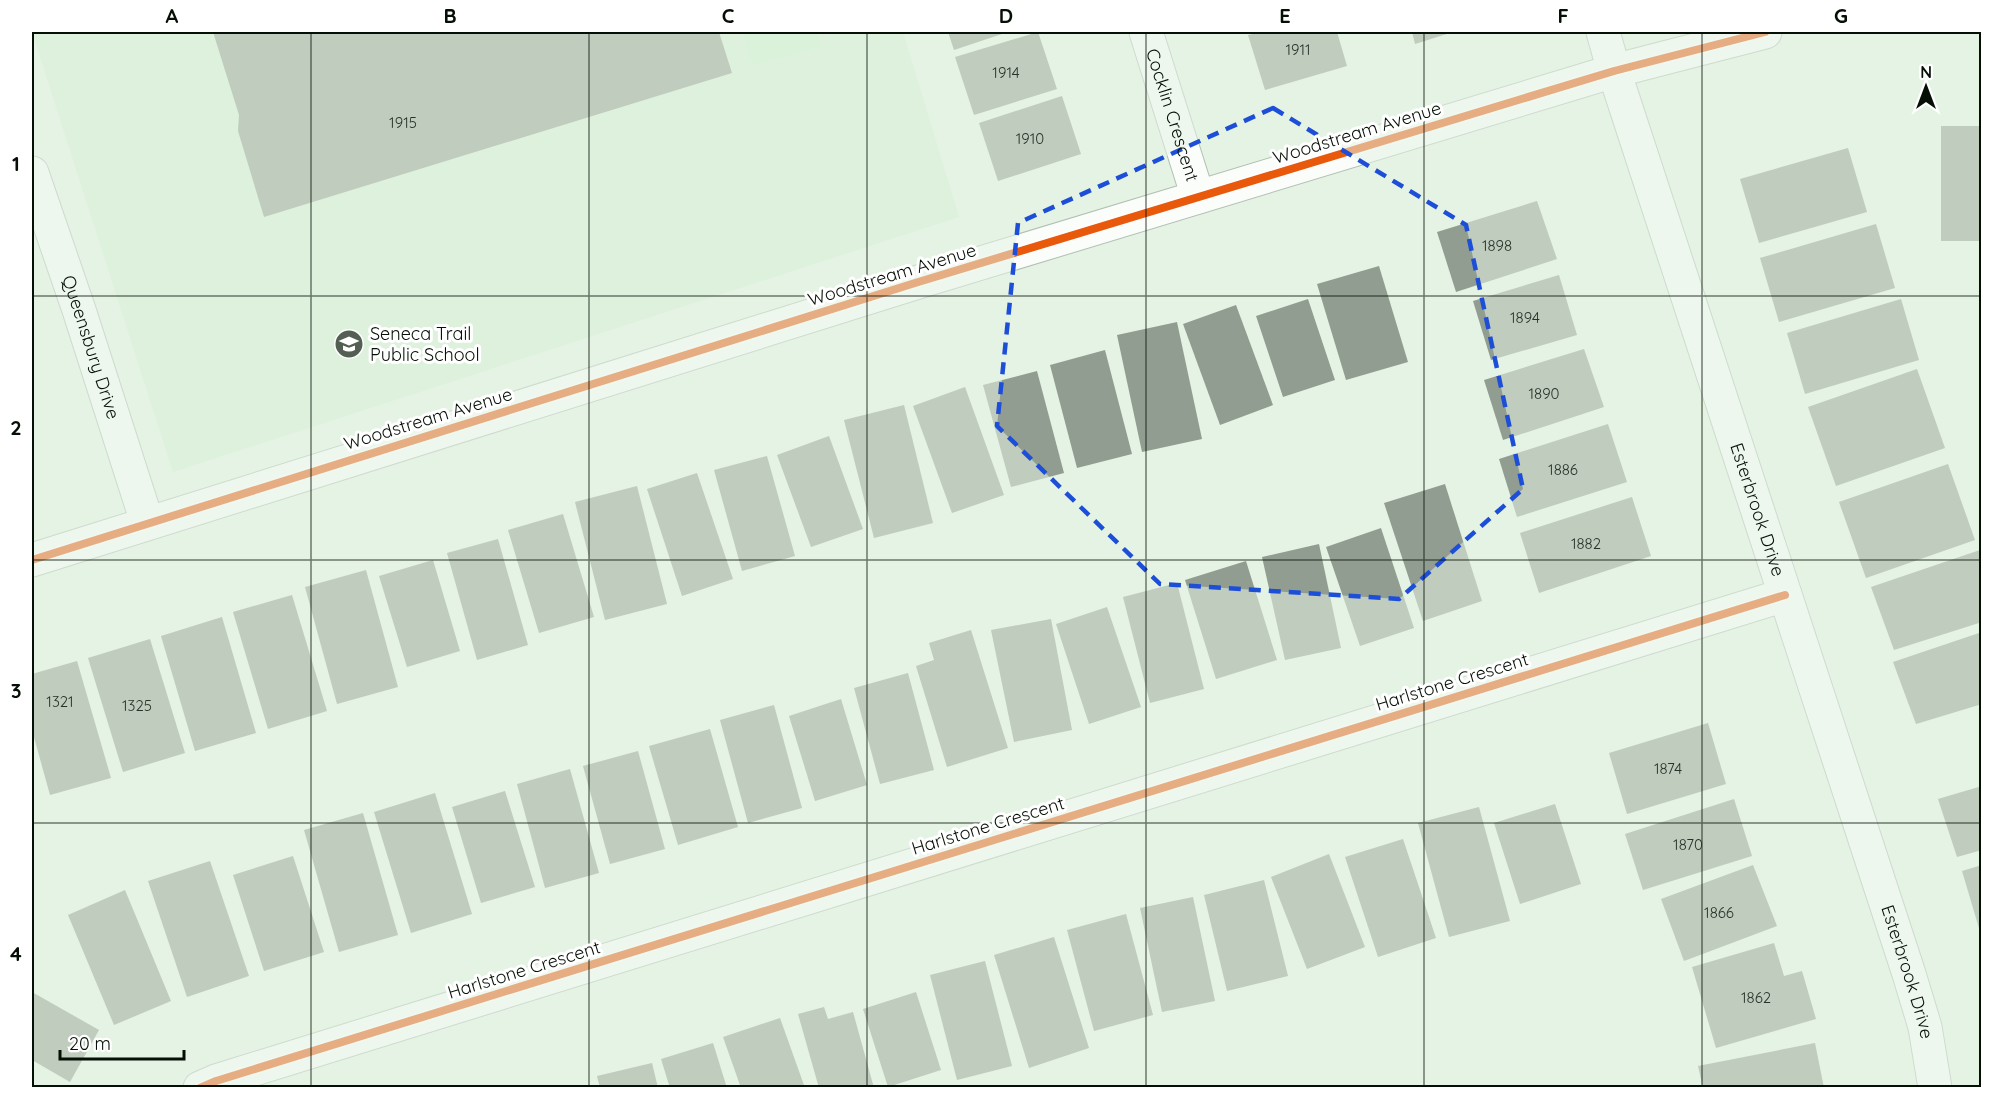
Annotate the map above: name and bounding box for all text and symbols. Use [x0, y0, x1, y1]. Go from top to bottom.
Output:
text: A [166, 3, 179, 28]
text: B [443, 3, 457, 28]
text: C [722, 3, 735, 28]
text: D [999, 3, 1013, 28]
text: E [1279, 3, 1291, 28]
text: F [1557, 3, 1569, 28]
text: G [1834, 3, 1848, 28]
house number: 1911 [1285, 40, 1311, 59]
street label: Cocklin Crescent [1141, 46, 1204, 184]
north arrow [1896, 57, 1956, 117]
text: N [1920, 62, 1932, 82]
house number: 1914 [992, 63, 1020, 82]
street label: Woodstream Avenue [1270, 96, 1444, 169]
house number: 1915 [389, 113, 417, 132]
house number: 1910 [1016, 129, 1044, 148]
text: 1 [12, 151, 20, 176]
house number: 1898 [1482, 236, 1512, 255]
street label: Woodstream Avenue [805, 238, 979, 311]
street label: Queensbury Drive [57, 272, 125, 422]
house number: 1894 [1510, 308, 1540, 327]
place label: Seneca Trail Public School [370, 322, 480, 366]
school or university icon: Seneca Trail Public School [333, 328, 365, 360]
street label: Woodstream Avenue [341, 382, 515, 455]
house number: 1890 [1529, 384, 1560, 403]
text: 2 [10, 415, 22, 440]
street label: Esterbrook Drive [1725, 440, 1790, 579]
house number: 1886 [1548, 460, 1578, 479]
house number: 1882 [1571, 534, 1601, 553]
street label: Harlstone Crescent [1373, 647, 1531, 716]
text: 3 [11, 678, 21, 703]
house number: 1321 [46, 692, 74, 711]
house number: 1325 [122, 696, 152, 715]
house number: 1874 [1654, 759, 1682, 778]
street label: Harlstone Crescent [909, 791, 1067, 860]
house number: 1870 [1673, 835, 1703, 854]
street label: Esterbrook Drive [1876, 902, 1939, 1040]
house number: 1866 [1704, 903, 1734, 922]
street label: Harlstone Crescent [445, 935, 603, 1004]
text: 4 [10, 941, 22, 966]
house number: 1862 [1741, 988, 1771, 1007]
scale bar [60, 1023, 184, 1061]
text: 20 m [69, 1032, 111, 1055]

